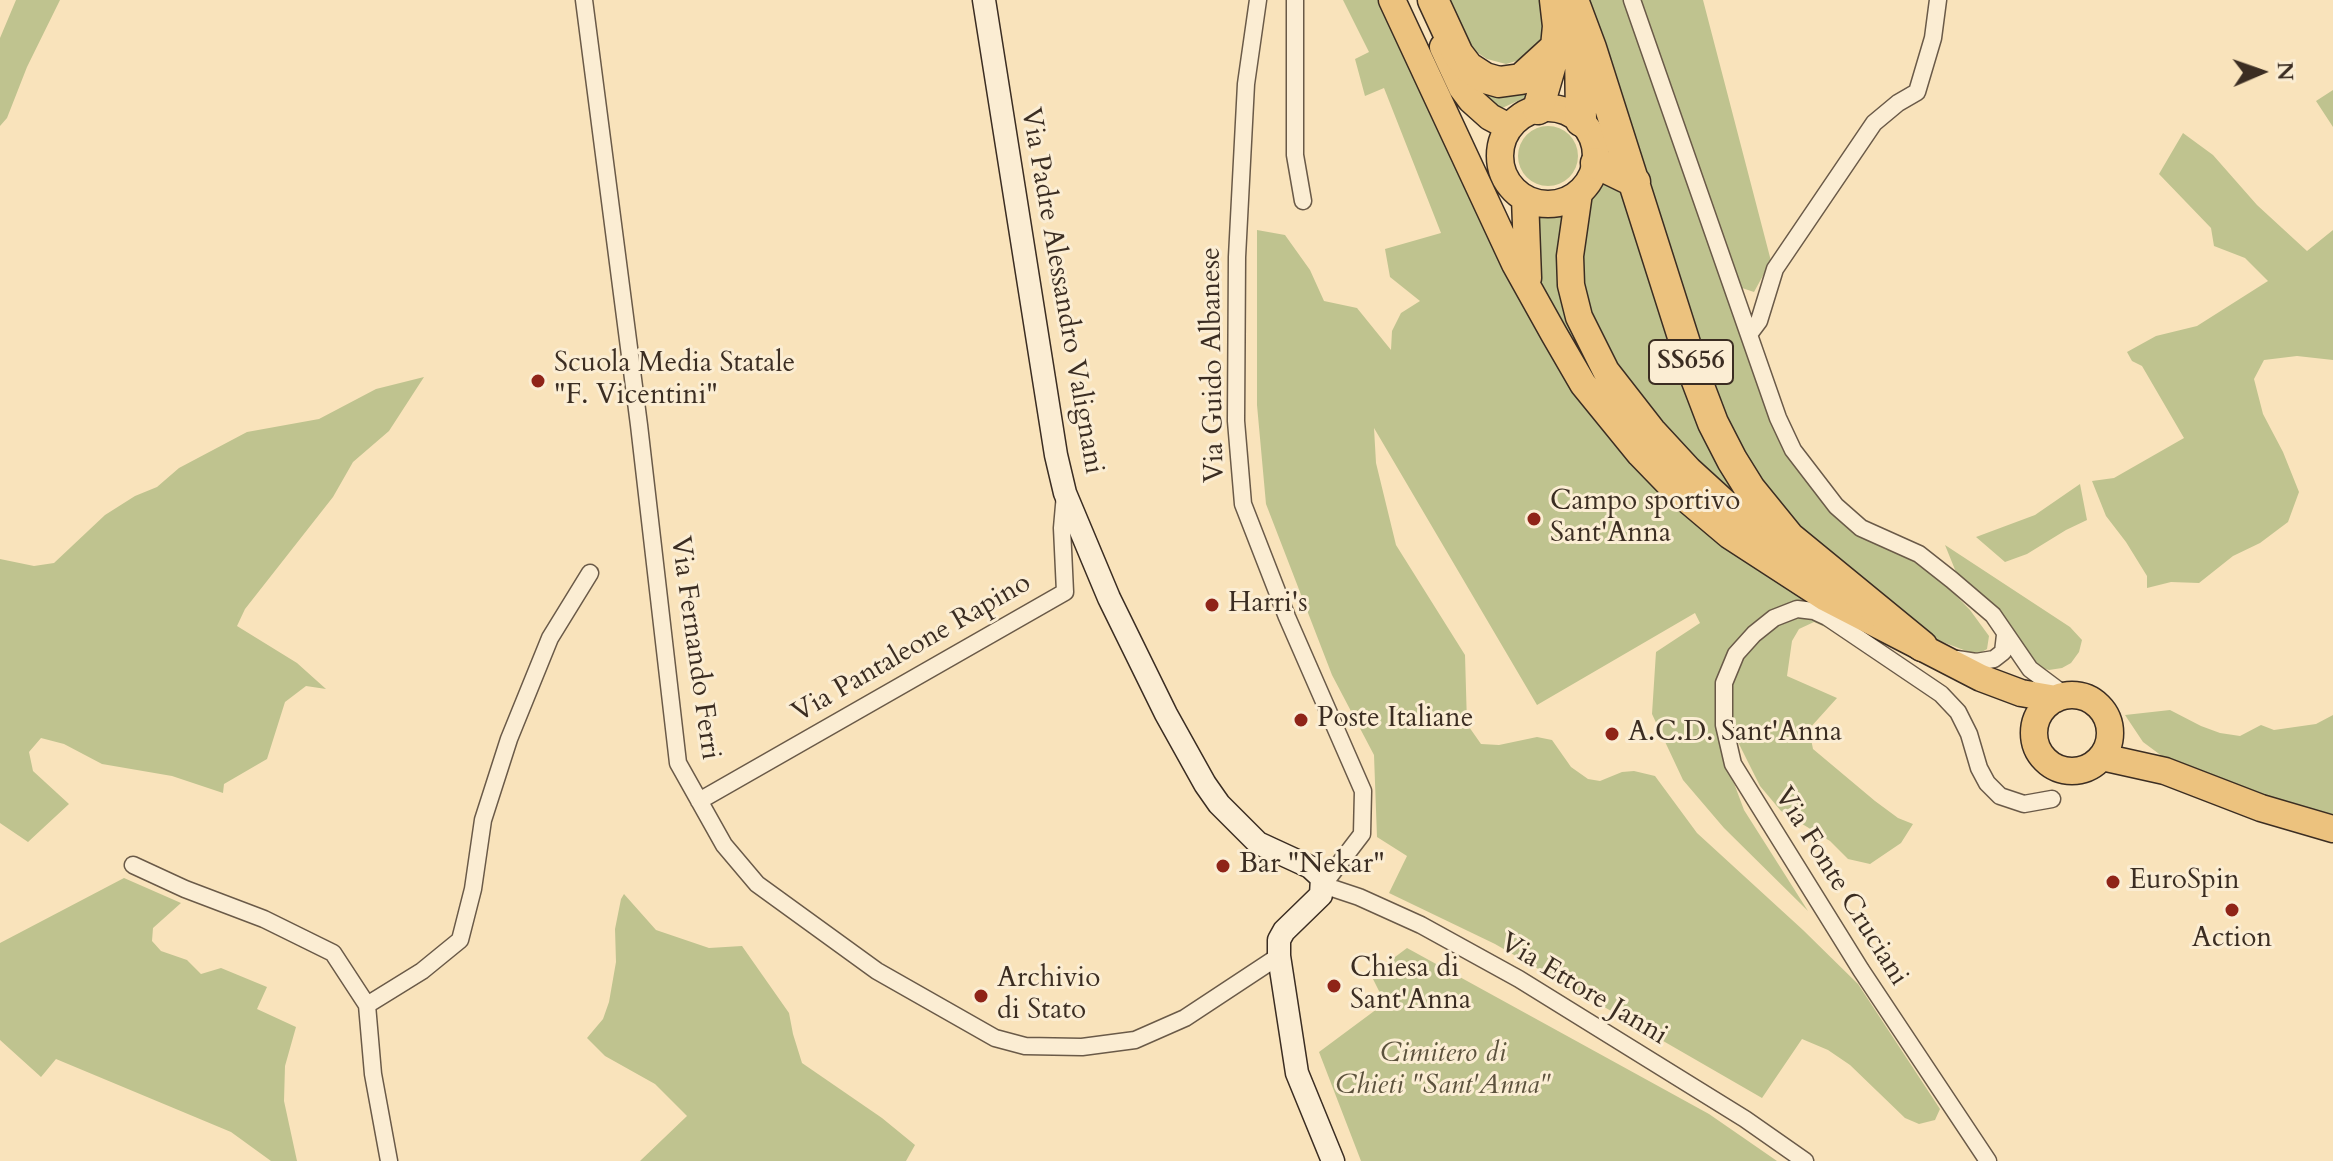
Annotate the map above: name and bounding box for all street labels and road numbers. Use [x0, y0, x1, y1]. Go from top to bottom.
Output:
street label: Via Padre Alessandro Valignani [1012, 105, 1110, 477]
street label: Via Guido Albanese [1195, 247, 1233, 483]
road number: SS656 [1649, 340, 1733, 384]
street label: Via Fernando Ferri [662, 534, 726, 762]
street label: Via Pantaleone Rapino [787, 567, 1037, 731]
street label: Via Fonte Cruciani [1765, 782, 1915, 992]
street label: Via Ettore Janni [1493, 927, 1673, 1053]

